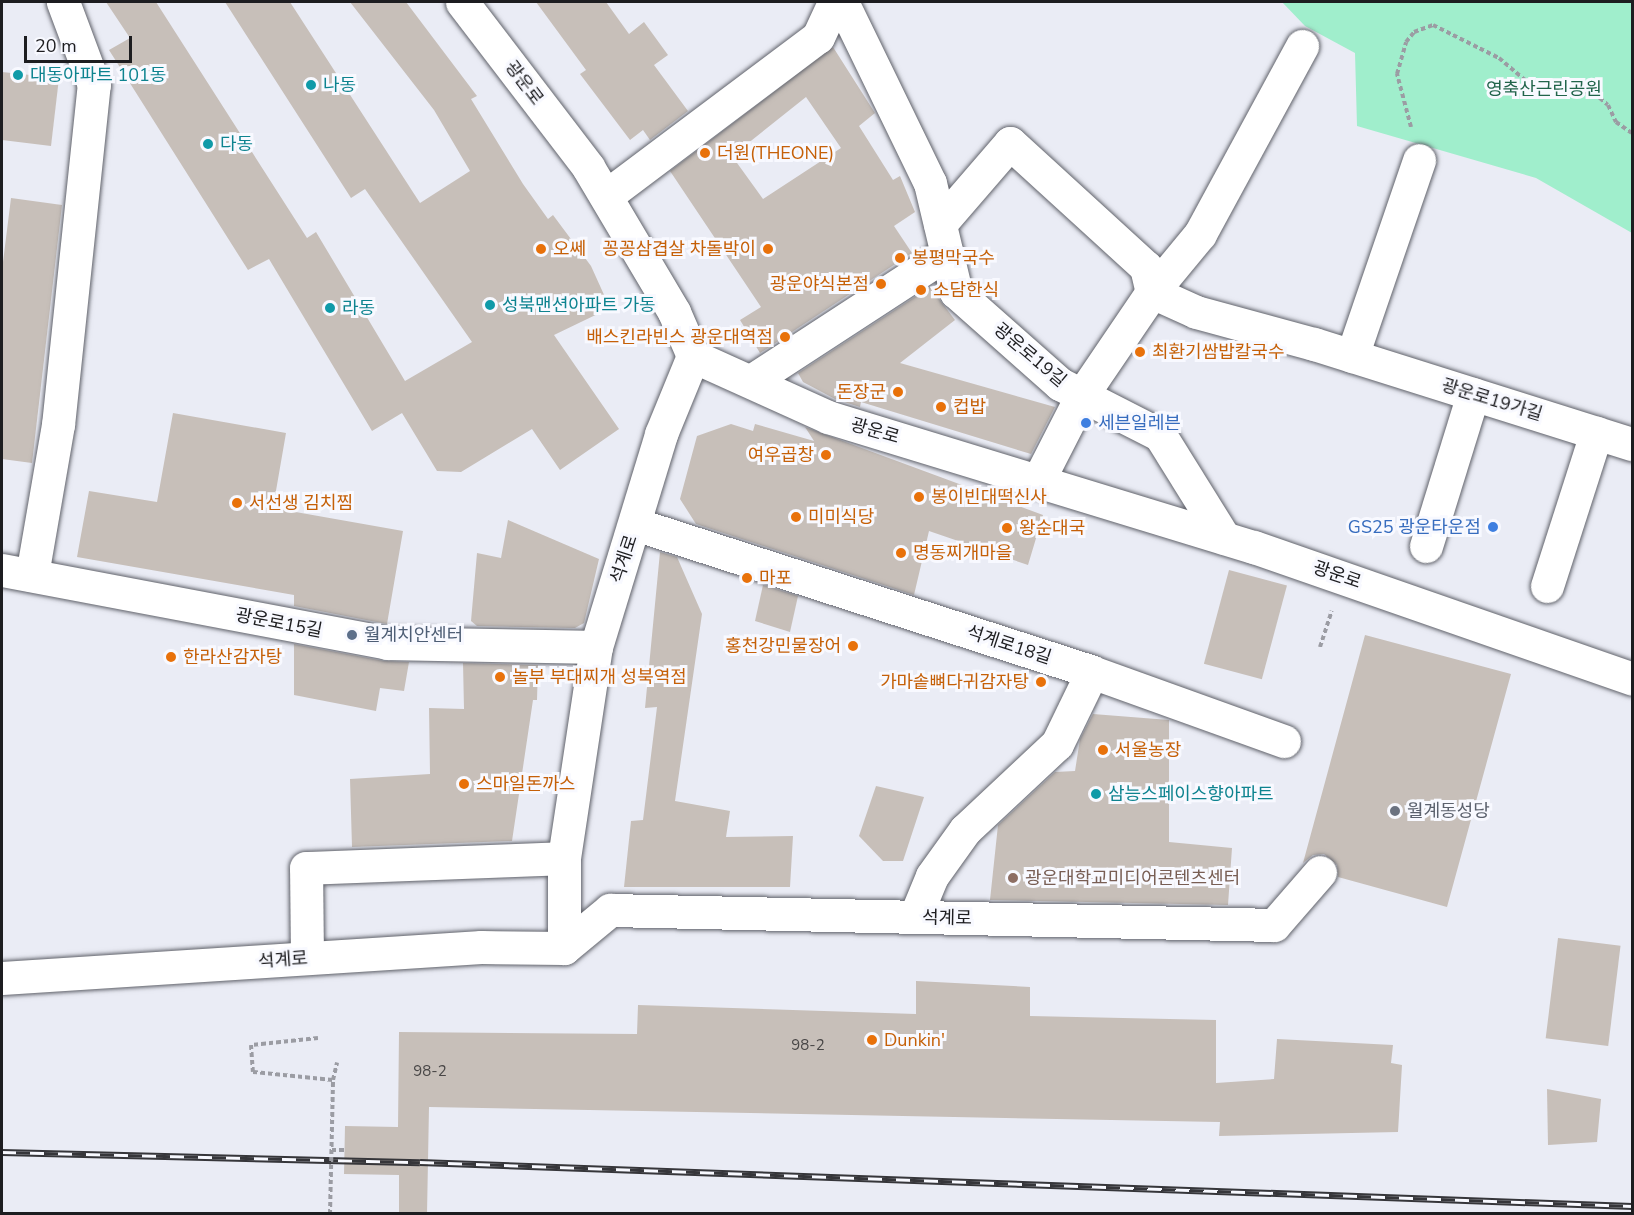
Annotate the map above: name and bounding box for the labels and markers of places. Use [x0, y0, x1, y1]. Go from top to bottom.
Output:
place label: 대동아파트 101동 [30, 64, 166, 86]
marker: 대동아파트 101동 [11, 68, 25, 82]
place label: 나동 [323, 74, 356, 96]
marker: 나동 [304, 78, 318, 92]
place label: 다동 [220, 133, 253, 155]
marker: 다동 [201, 137, 215, 151]
place label: 더원(THEONE) [717, 142, 834, 164]
marker: 더원(THEONE) [698, 146, 712, 160]
place label: 오쎄 [553, 238, 586, 260]
place label: 꽁꽁삼겹살 차돌박이 [602, 238, 756, 260]
marker: 오쎄 [534, 242, 548, 256]
marker: 꽁꽁삼겹살 차돌박이 [761, 242, 775, 256]
place label: 봉평막국수 [912, 247, 995, 269]
marker: 봉평막국수 [893, 251, 907, 265]
place label: 광운야식본점 [770, 273, 869, 295]
marker: 광운야식본점 [874, 277, 888, 291]
place label: 소담한식 [933, 279, 999, 301]
marker: 소담한식 [914, 283, 928, 297]
place label: 성북맨션아파트 가동 [502, 294, 656, 316]
place label: 라동 [342, 297, 375, 319]
marker: 성북맨션아파트 가동 [483, 298, 497, 312]
marker: 라동 [323, 301, 337, 315]
place label: 배스킨라빈스 광운대역점 [586, 326, 773, 348]
marker: 배스킨라빈스 광운대역점 [778, 330, 792, 344]
place label: 최환기쌈밥칼국수 [1152, 341, 1284, 363]
marker: 최환기쌈밥칼국수 [1133, 345, 1147, 359]
place label: 돈장군 [836, 381, 886, 403]
marker: 돈장군 [891, 385, 905, 399]
place label: 컵밥 [953, 396, 986, 418]
marker: 컵밥 [934, 400, 948, 414]
place label: 세븐일레븐 [1098, 412, 1181, 434]
marker: 세븐일레븐 [1079, 416, 1093, 430]
place label: 여우곱창 [748, 444, 814, 466]
marker: 여우곱창 [819, 448, 833, 462]
place label: 봉이빈대떡신사 [931, 486, 1047, 508]
marker: 봉이빈대떡신사 [912, 490, 926, 504]
place label: 서선생 김치찜 [249, 492, 353, 514]
marker: 서선생 김치찜 [230, 496, 244, 510]
place label: 미미식당 [808, 506, 874, 528]
marker: 미미식당 [789, 510, 803, 524]
place label: GS25 광운타운점 [1348, 516, 1481, 538]
place label: 왕순대국 [1019, 517, 1085, 539]
marker: GS25 광운타운점 [1486, 520, 1500, 534]
marker: 왕순대국 [1000, 521, 1014, 535]
place label: 명동찌개마을 [913, 542, 1012, 564]
marker: 명동찌개마을 [894, 546, 908, 560]
place label: 마포 [759, 567, 792, 589]
marker: 마포 [740, 571, 754, 585]
place label: 월계치안센터 [364, 624, 463, 646]
marker: 월계치안센터 [345, 628, 359, 642]
place label: 홍천강민물장어 [725, 635, 841, 657]
marker: 홍천강민물장어 [846, 639, 860, 653]
place label: 한라산감자탕 [183, 646, 282, 668]
marker: 한라산감자탕 [164, 650, 178, 664]
place label: 놀부 부대찌개 성북역점 [512, 666, 687, 688]
marker: 놀부 부대찌개 성북역점 [493, 670, 507, 684]
place label: 가마솥뼈다귀감자탕 [880, 671, 1029, 693]
marker: 가마솥뼈다귀감자탕 [1034, 675, 1048, 689]
place label: 서울농장 [1115, 739, 1181, 761]
marker: 서울농장 [1096, 743, 1110, 757]
place label: 스마일돈까스 [476, 773, 575, 795]
marker: 스마일돈까스 [457, 777, 471, 791]
place label: 삼능스페이스향아파트 [1108, 783, 1274, 805]
marker: 삼능스페이스향아파트 [1089, 787, 1103, 801]
place label: 월계동성당 [1407, 800, 1490, 822]
marker: 월계동성당 [1388, 804, 1402, 818]
place label: 광운대학교미디어콘텐츠센터 [1025, 867, 1240, 889]
marker: 광운대학교미디어콘텐츠센터 [1006, 871, 1020, 885]
place label: Dunkin' [884, 1029, 945, 1051]
marker: Dunkin' [865, 1033, 879, 1047]

